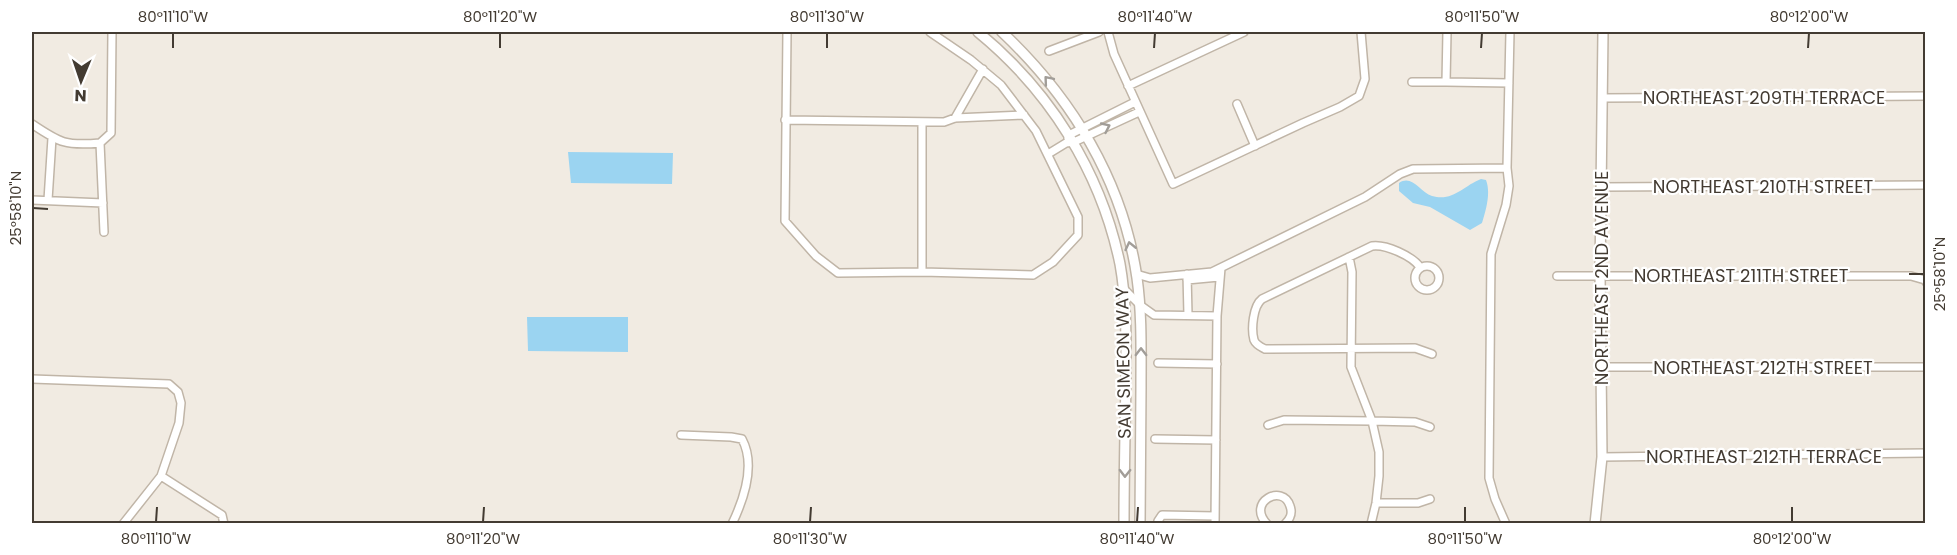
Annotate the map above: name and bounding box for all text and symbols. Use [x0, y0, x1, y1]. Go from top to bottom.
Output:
text: 80°11'10"W [138, 6, 208, 27]
text: 80°11'20"W [463, 6, 537, 27]
text: 80°11'30"W [790, 6, 865, 27]
text: 80°11'40"W [1118, 6, 1193, 27]
text: 80°11'50"W [1445, 6, 1520, 27]
text: 80°12'00"W [1770, 6, 1849, 27]
north arrow [51, 51, 111, 111]
one-way arrow [1045, 76, 1056, 87]
text: N [74, 84, 87, 107]
street label: NORTHEAST 209TH TERRACE [1643, 85, 1885, 110]
one-way arrow [1100, 123, 1111, 135]
text: 25°58'10"N [5, 171, 26, 245]
street label: NORTHEAST 2ND AVENUE [1589, 171, 1614, 385]
street label: NORTHEAST 210TH STREET [1653, 174, 1873, 199]
text: 25°58'10"N [1929, 237, 1950, 311]
one-way arrow [1125, 241, 1138, 251]
street label: NORTHEAST 211TH STREET [1634, 263, 1849, 288]
street label: SAN SIMEON WAY [1109, 286, 1137, 439]
one-way arrow [1135, 347, 1147, 356]
street label: NORTHEAST 212TH STREET [1653, 355, 1873, 380]
street label: NORTHEAST 212TH TERRACE [1646, 444, 1882, 469]
one-way arrow [1119, 468, 1131, 477]
text: 80°11'10"W [121, 528, 191, 549]
text: 80°11'20"W [446, 528, 520, 549]
text: 80°11'30"W [773, 528, 848, 549]
text: 80°11'40"W [1100, 528, 1175, 549]
text: 80°11'50"W [1428, 528, 1503, 549]
text: 80°12'00"W [1753, 528, 1832, 549]

